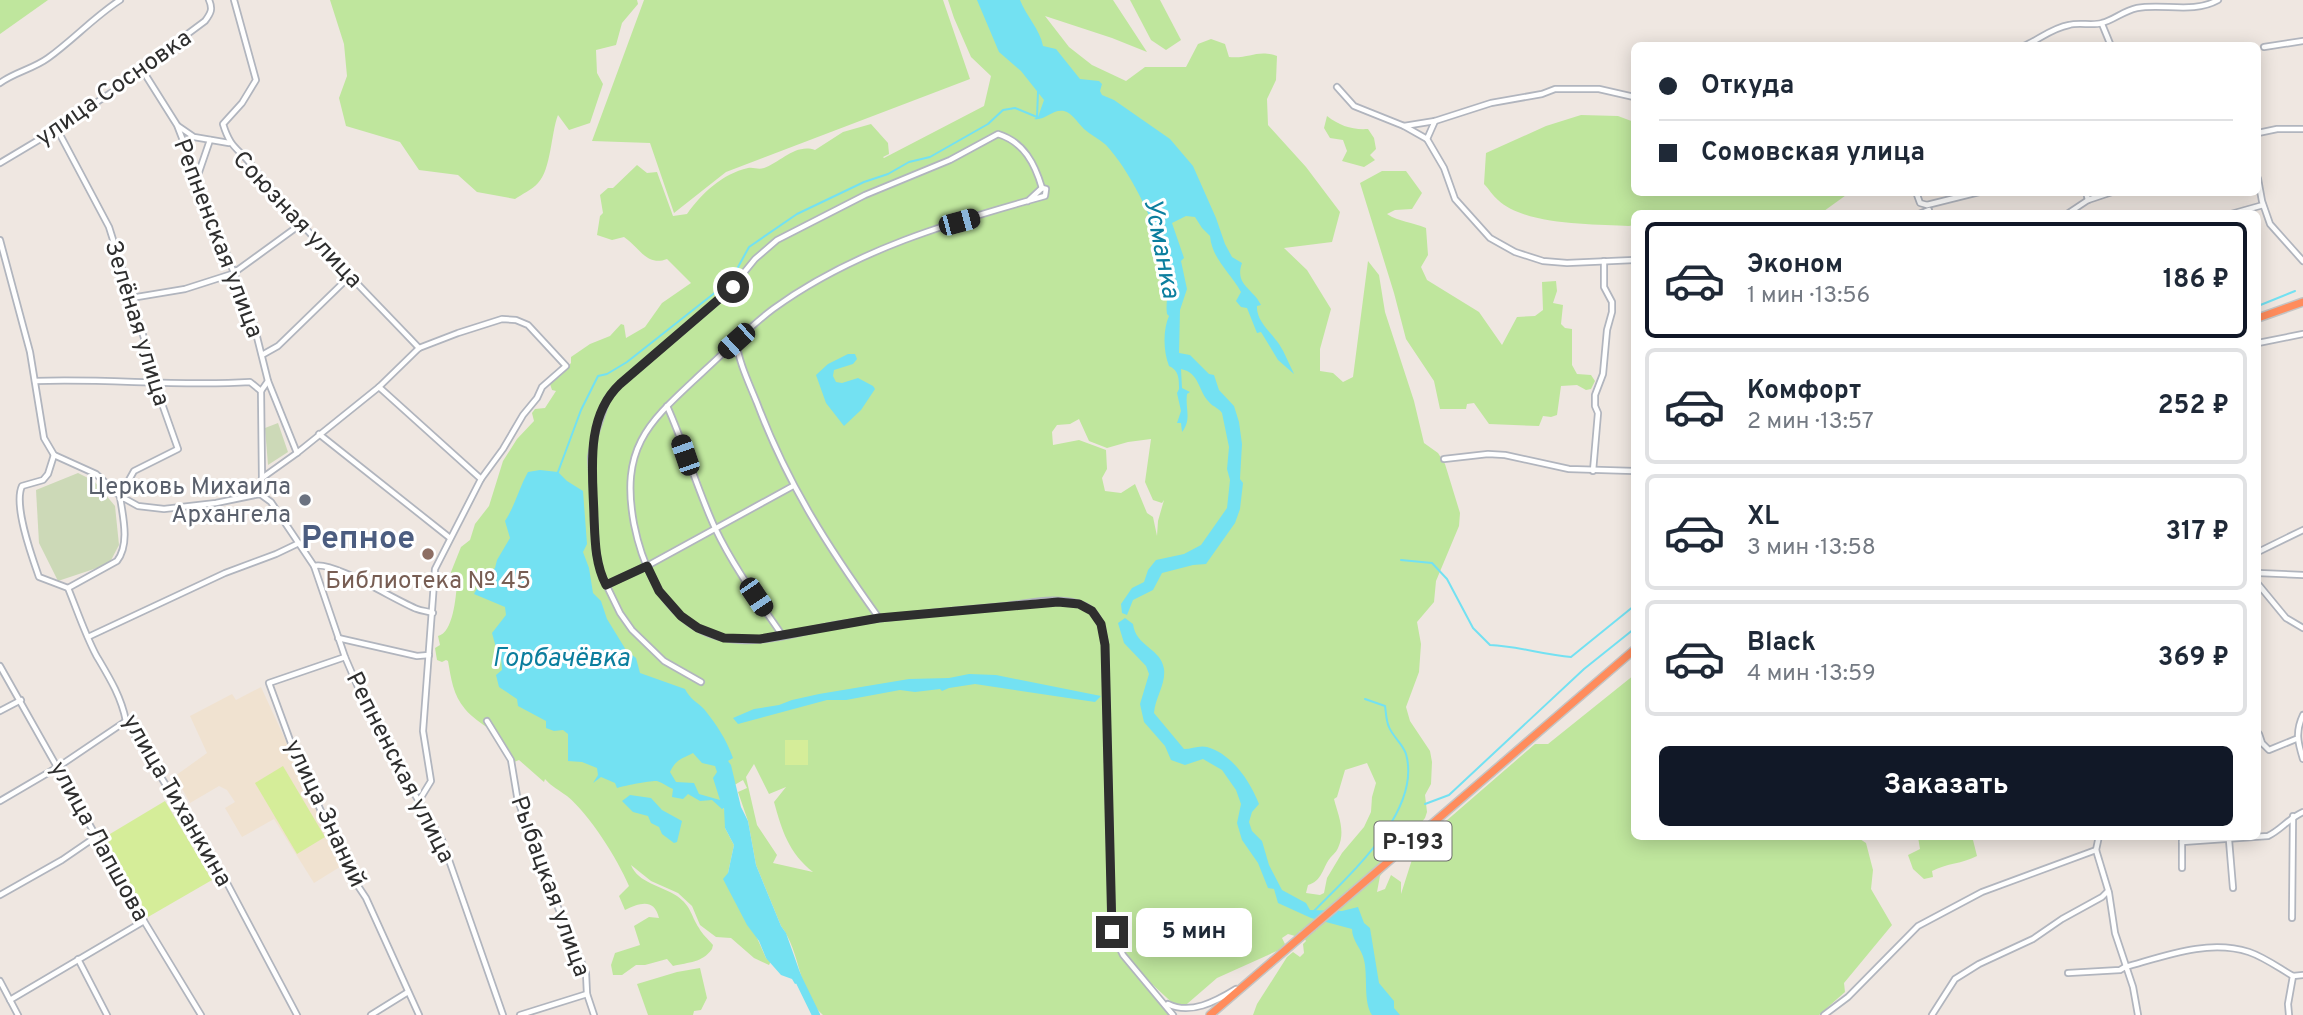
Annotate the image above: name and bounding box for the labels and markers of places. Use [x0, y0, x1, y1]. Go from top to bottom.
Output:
place label: Церковь Михаила Архангела [88, 473, 291, 531]
marker: Церковь Михаила Архангела [297, 492, 313, 508]
marker: Библиотека № 45 [420, 546, 436, 562]
place label: Библиотека № 45 [325, 567, 531, 597]

